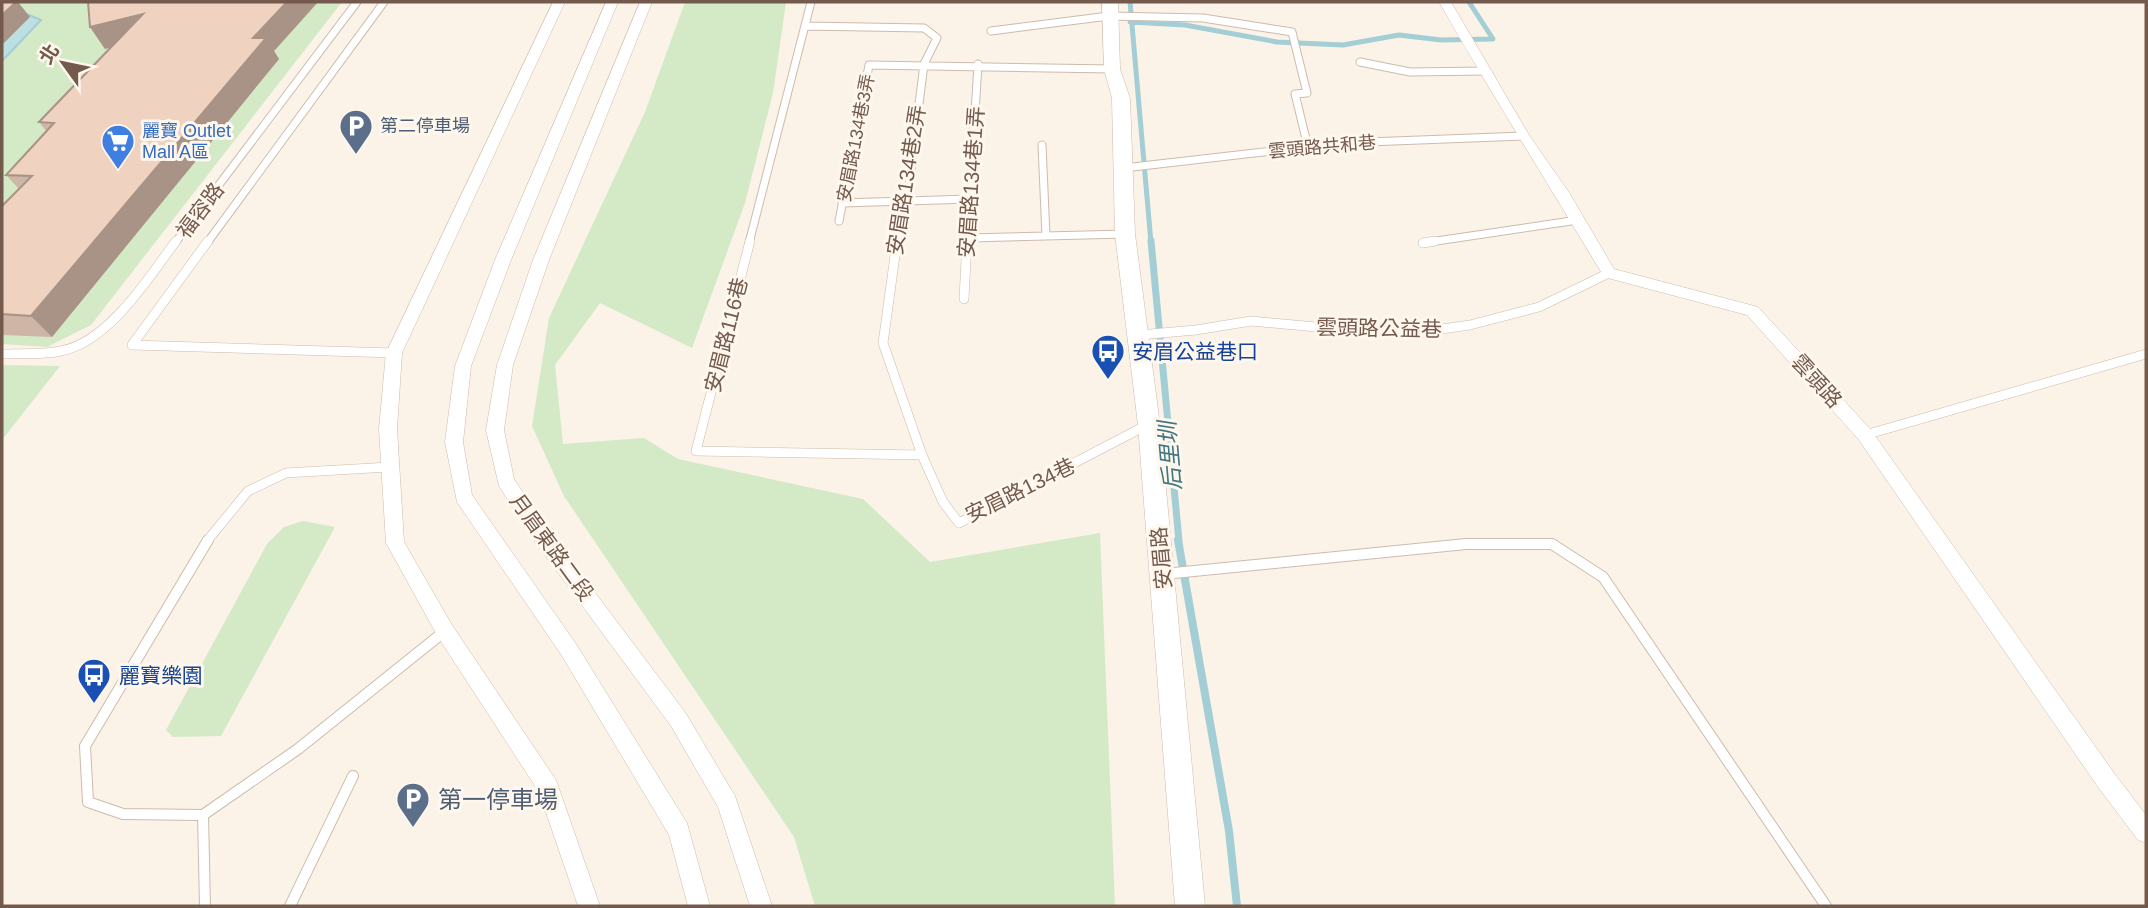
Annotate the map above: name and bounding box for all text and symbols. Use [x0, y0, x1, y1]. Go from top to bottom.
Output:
north arrow [28, 28, 98, 98]
text: 北 [35, 40, 63, 68]
street label: 安眉路134巷3弄 [834, 72, 878, 204]
street label: 安眉路134巷2弄 [883, 103, 929, 257]
street label: 安眉路134巷1弄 [954, 106, 988, 258]
parking icon: 第二停車場 [337, 107, 375, 156]
place label: 第二停車場 [380, 116, 470, 136]
place label: 麗寶 Outlet Mall A區 [142, 121, 231, 162]
supermarket icon: 麗寶 Outlet Mall A區 [99, 122, 137, 171]
street label: 雲頭路共和巷 [1267, 132, 1377, 162]
street label: 福容路 [172, 178, 228, 242]
street label: 安眉路116巷 [701, 275, 751, 395]
street label: 雲頭路公益巷 [1316, 315, 1442, 341]
bus stop icon: 安眉公益巷口 [1089, 332, 1127, 381]
place label: 安眉公益巷口 [1132, 340, 1258, 363]
street label: 雲頭路 [1787, 350, 1847, 412]
water label: 后里圳 [1154, 418, 1186, 492]
street label: 安眉路134巷 [961, 454, 1079, 526]
street label: 月眉東路二段 [506, 489, 598, 605]
street label: 安眉路 [1147, 526, 1175, 590]
bus stop icon: 麗寶樂園 [75, 656, 113, 705]
place label: 麗寶樂園 [119, 664, 203, 687]
parking icon: 第一停車場 [394, 780, 432, 829]
place label: 第一停車場 [438, 786, 558, 813]

